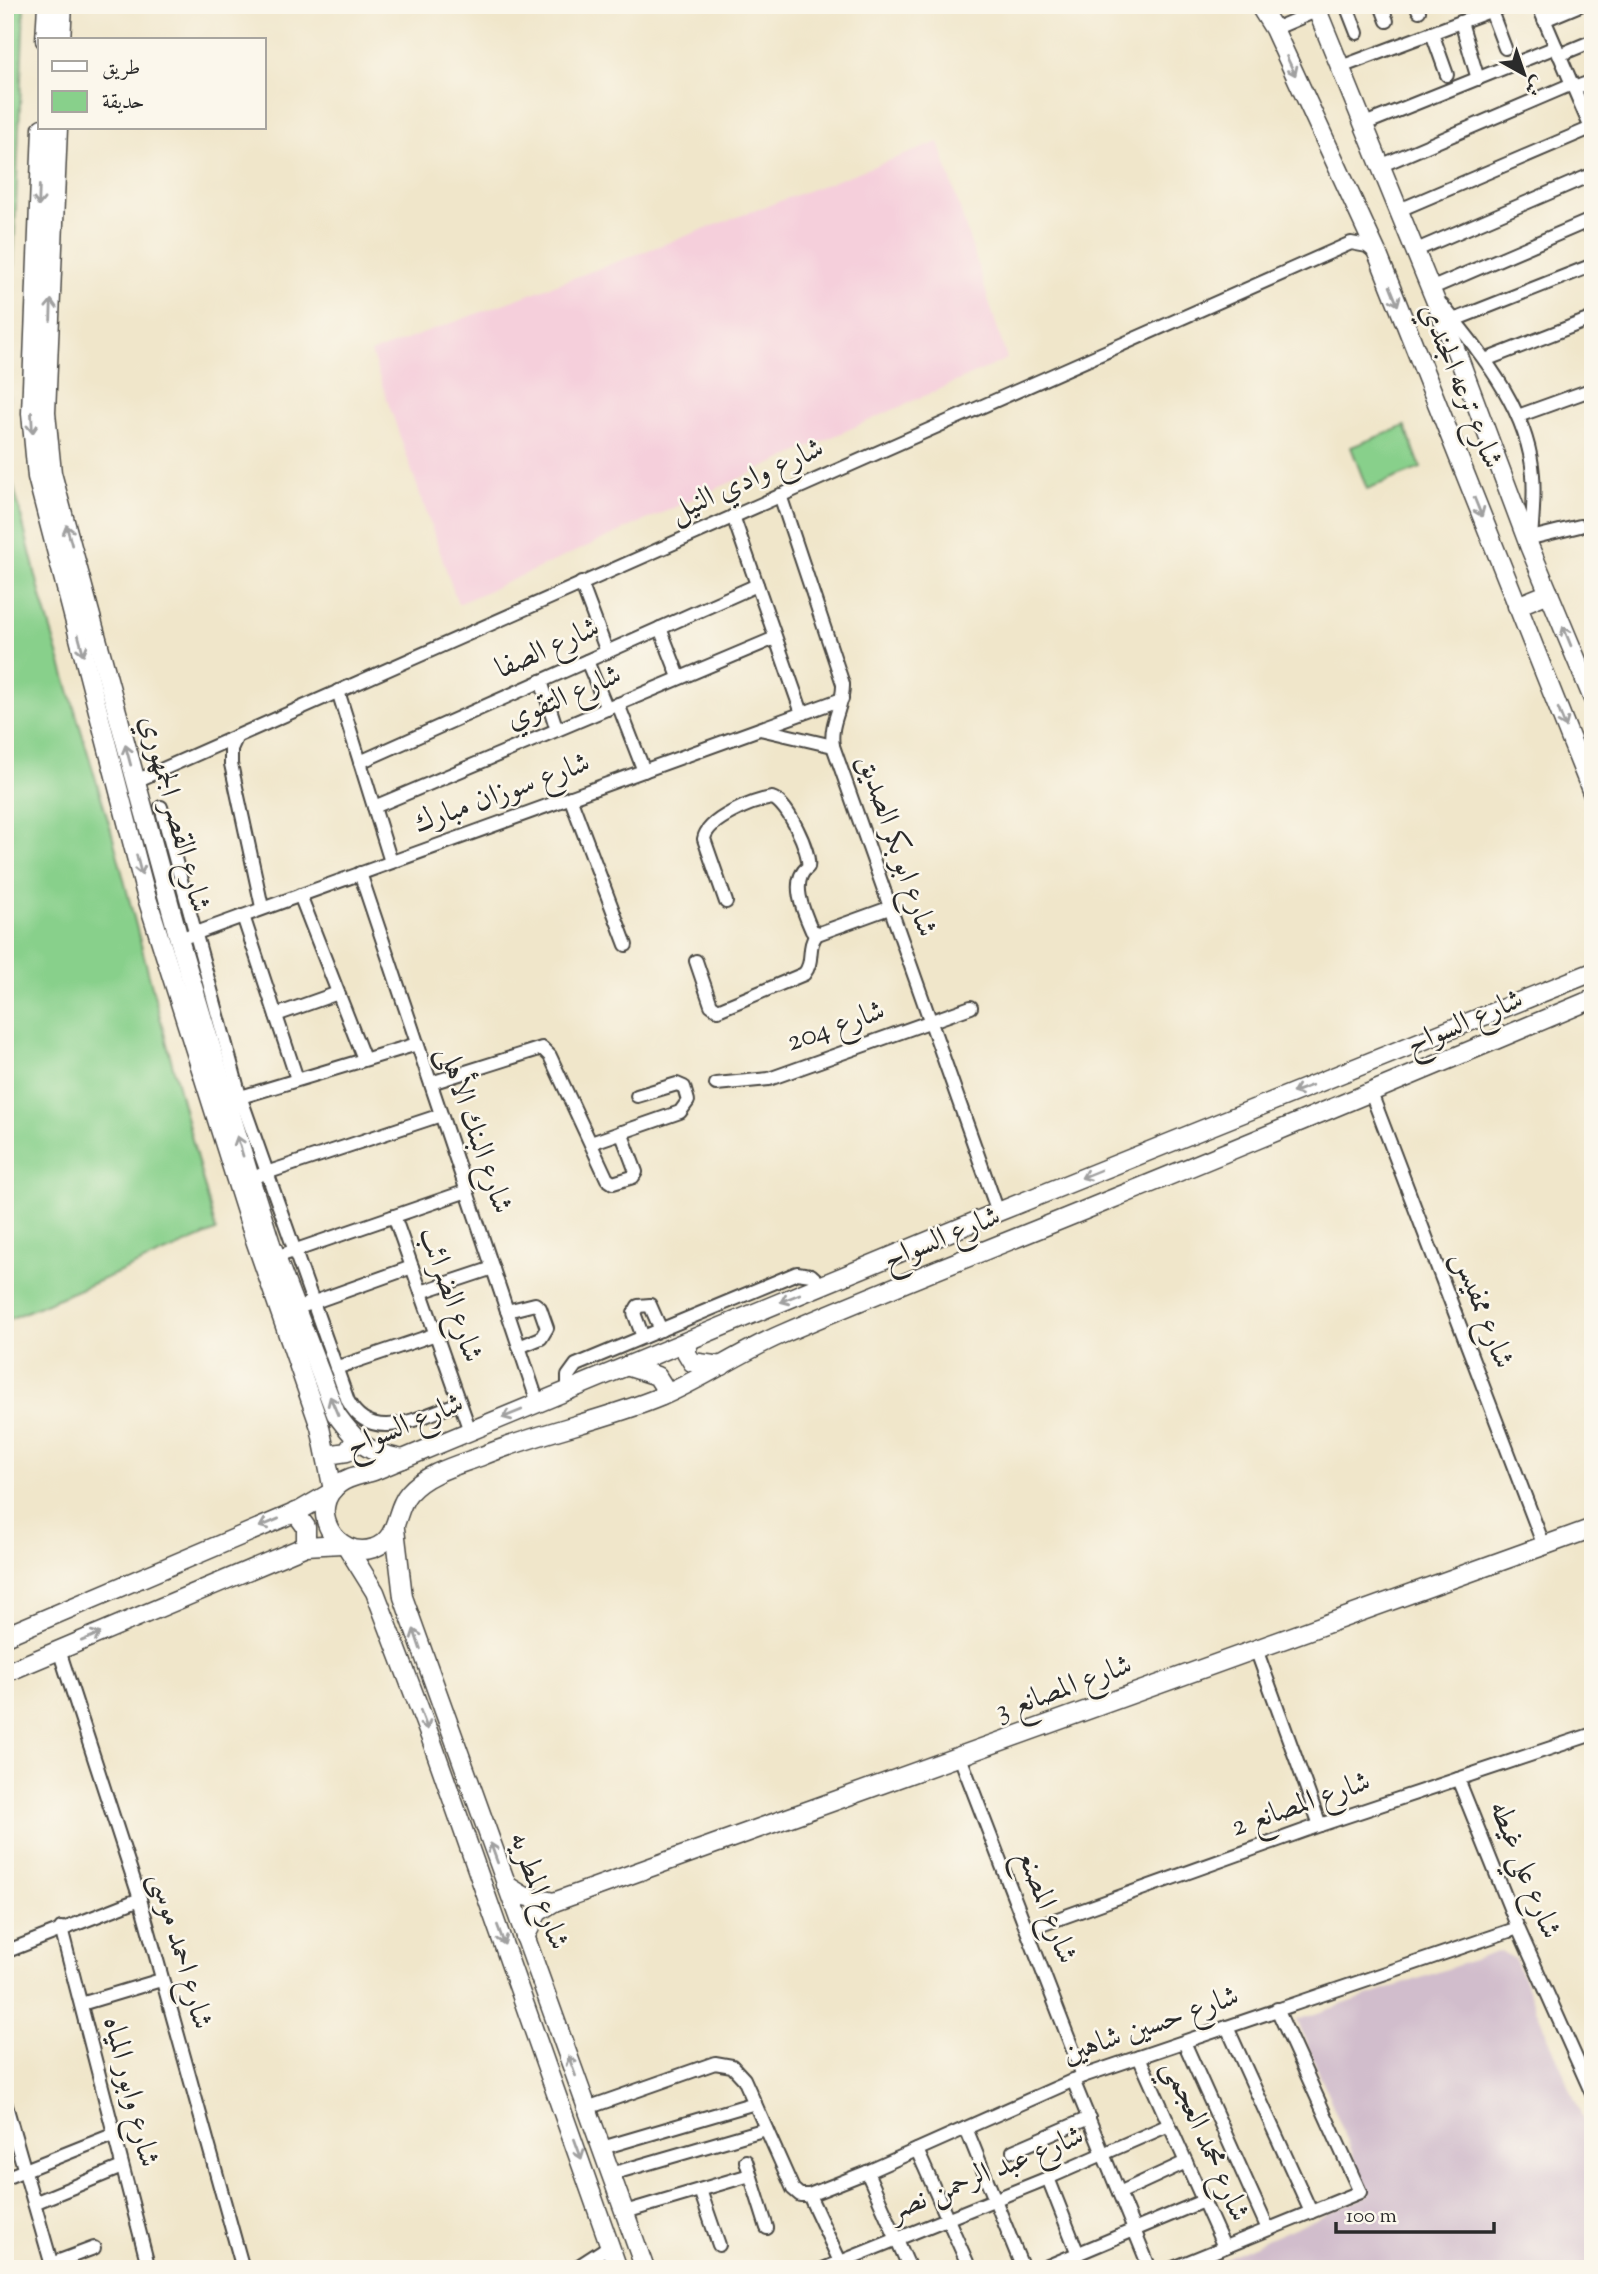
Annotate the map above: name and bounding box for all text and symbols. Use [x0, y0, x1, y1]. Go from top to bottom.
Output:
legend [38, 38, 266, 130]
north arrow [1490, 38, 1560, 108]
text: طريق [102, 54, 140, 84]
one-way arrow [1285, 55, 1298, 76]
text: ش [1517, 69, 1549, 102]
text: حديقة [102, 88, 145, 118]
one-way arrow [33, 184, 46, 207]
one-way arrow [1389, 284, 1402, 306]
street label: شارع ترعه الجندي [1406, 296, 1513, 476]
one-way arrow [45, 300, 58, 322]
one-way arrow [25, 412, 38, 435]
street label: شارع وادي النيل [663, 428, 832, 535]
one-way arrow [1473, 496, 1486, 517]
one-way arrow [61, 524, 74, 546]
street label: شارع الصفا [489, 607, 607, 692]
one-way arrow [1559, 626, 1572, 647]
one-way arrow [75, 634, 88, 656]
street label: شارع التقوي [499, 654, 629, 743]
one-way arrow [1557, 707, 1570, 729]
street label: شارع القصر الجمهوري [126, 711, 221, 918]
street label: شارع سوزان مبارك [408, 742, 597, 847]
one-way arrow [121, 744, 134, 766]
street label: شارع ابو بكر الصديق [844, 749, 947, 944]
one-way arrow [133, 853, 146, 876]
street label: شارع السواح [1400, 979, 1531, 1069]
street label: شارع 204 [781, 990, 892, 1065]
street label: شارع البنك الأهلى [424, 1040, 525, 1220]
one-way arrow [1292, 1084, 1314, 1097]
one-way arrow [233, 1135, 246, 1158]
one-way arrow [1081, 1169, 1103, 1182]
street label: شارع السواح [876, 1196, 1008, 1284]
street label: شارع الضرائب [406, 1221, 493, 1369]
street label: شارع ممفيس [1439, 1245, 1524, 1376]
one-way arrow [780, 1293, 802, 1306]
street label: شارع السواح [339, 1383, 471, 1471]
one-way arrow [327, 1396, 340, 1417]
one-way arrow [502, 1408, 524, 1421]
one-way arrow [259, 1517, 281, 1530]
one-way arrow [410, 1628, 422, 1650]
one-way arrow [79, 1630, 101, 1643]
street label: شارع المصانع 3 [989, 1644, 1140, 1737]
one-way arrow [419, 1709, 431, 1731]
street label: شارع المصانع 2 [1225, 1761, 1378, 1852]
street label: شارع علي غيطه [1472, 1794, 1571, 1948]
street label: شارع المطريه [496, 1826, 579, 1957]
one-way arrow [487, 1842, 500, 1864]
street label: شارع المصنع [1002, 1844, 1087, 1972]
street label: شارع احمد موسى [136, 1867, 223, 2035]
one-way arrow [495, 1923, 508, 1945]
street label: شارع حسين شاهين [1057, 1976, 1246, 2077]
street label: شارع وابور المياه [90, 2012, 169, 2172]
street label: شارع محمد العجمي [1146, 2053, 1260, 2231]
one-way arrow [565, 2056, 577, 2078]
street label: شارع عبد الرحمن نصر [880, 2115, 1091, 2235]
one-way arrow [573, 2137, 585, 2159]
scale bar [1336, 2190, 1493, 2234]
text: 100 m [1346, 2202, 1397, 2232]

